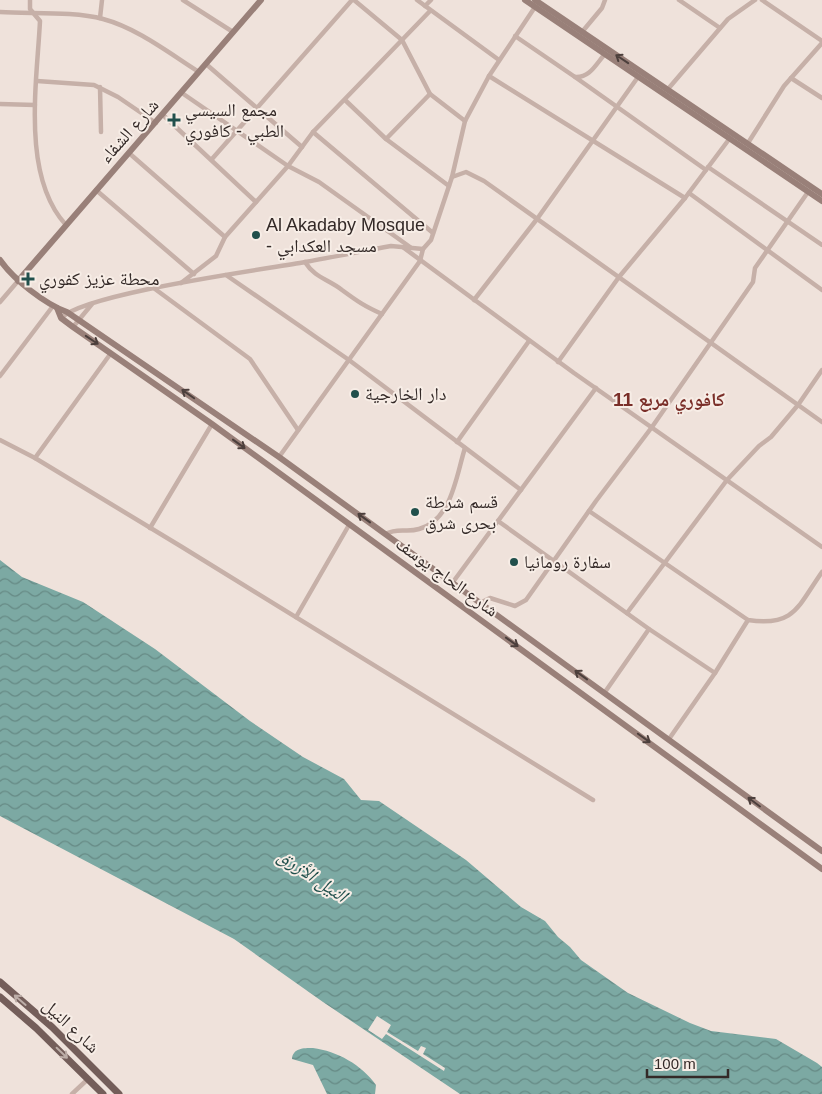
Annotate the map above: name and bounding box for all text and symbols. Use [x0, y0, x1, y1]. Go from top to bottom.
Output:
one-way arrow [615, 53, 629, 64]
street label: شارع الشفاء [95, 95, 163, 168]
place label: مجمع السيسي الطبي - كافوري [185, 100, 284, 146]
marker: مجمع السيسي الطبي - كافوري [167, 113, 181, 127]
place label: Al Akadaby Mosque - مسجد العكدابي [266, 215, 425, 261]
marker: Al Akadaby Mosque - مسجد العكدابي [250, 229, 262, 241]
place label: محطة عزيز كفوري [39, 269, 159, 294]
marker: محطة عزيز كفوري [21, 272, 35, 286]
one-way arrow [84, 335, 98, 345]
place label: دار الخارجية [365, 384, 446, 404]
marker: دار الخارجية [349, 388, 361, 400]
one-way arrow [181, 389, 195, 399]
district label: كافوري مربع 11 [613, 389, 726, 415]
one-way arrow [232, 439, 246, 449]
place label: قسم شرطة بحرى شرق [425, 492, 498, 534]
marker: قسم شرطة بحرى شرق [409, 506, 421, 518]
one-way arrow [357, 513, 371, 524]
street label: شارع الحاج يوسف [391, 533, 502, 622]
place label: سفارة رومانيا [524, 552, 611, 572]
marker: سفارة رومانيا [508, 556, 520, 568]
one-way arrow [505, 637, 519, 647]
one-way arrow [574, 670, 588, 680]
one-way arrow [636, 733, 650, 743]
one-way arrow [748, 796, 761, 807]
water label: النيل الأزرق [274, 845, 352, 908]
one-way arrow [14, 994, 27, 1005]
street label: شارع النيل [38, 995, 103, 1058]
scale bar [647, 1046, 728, 1078]
one-way arrow [56, 1047, 69, 1059]
text: 100 m [654, 1055, 696, 1072]

